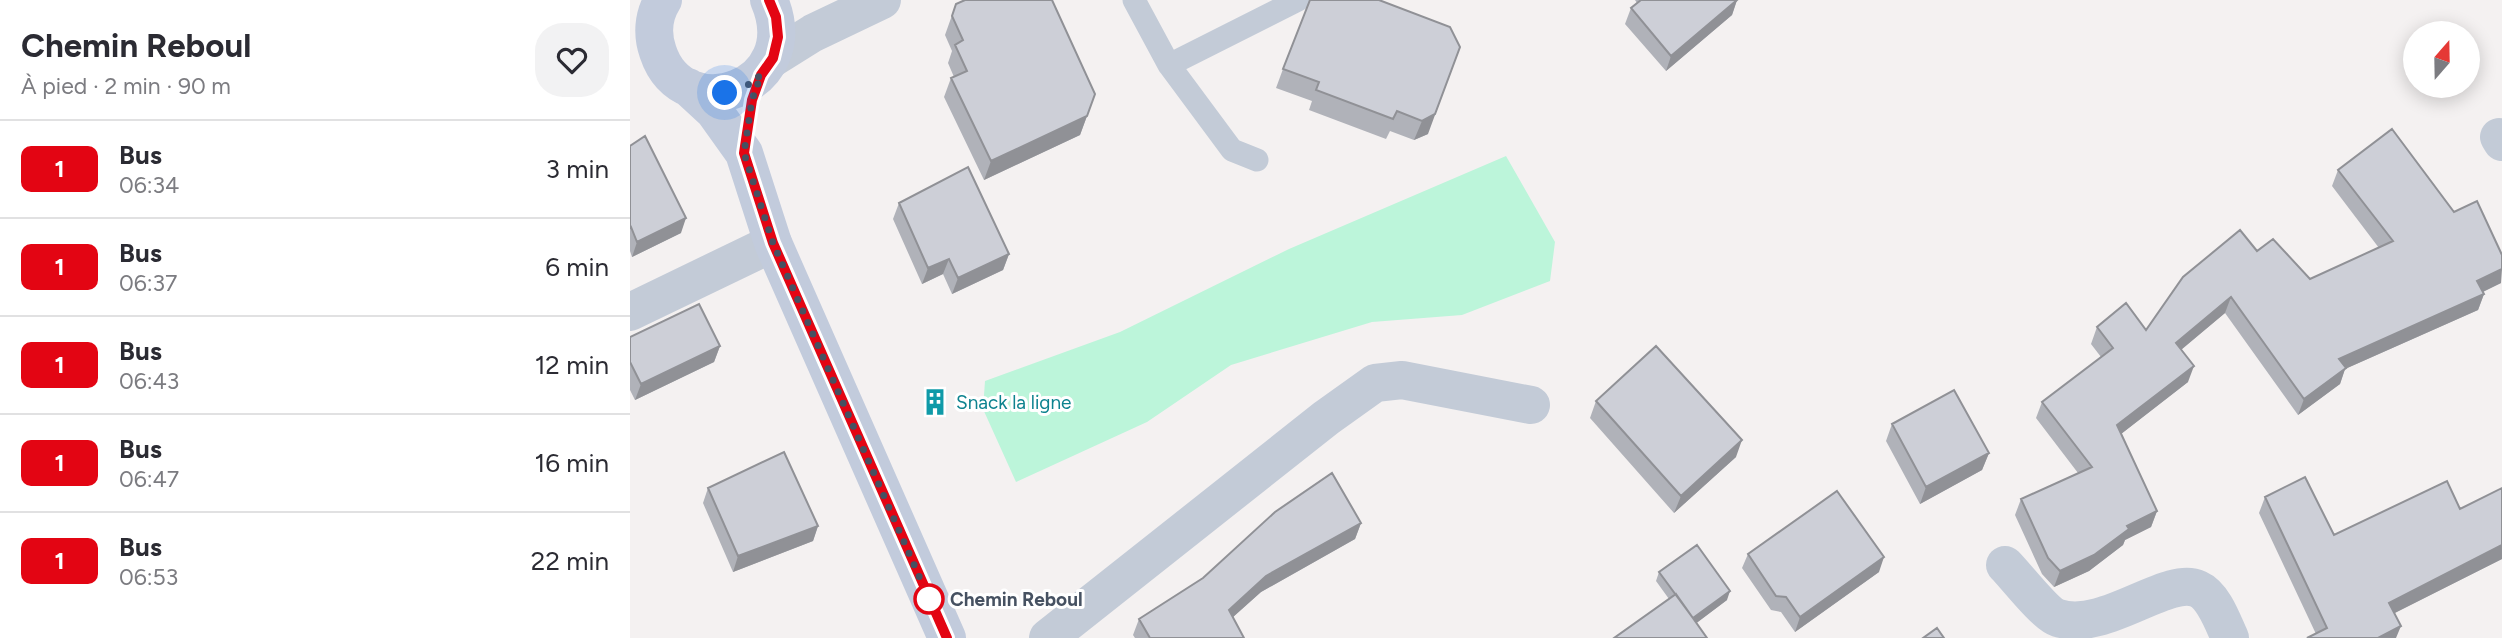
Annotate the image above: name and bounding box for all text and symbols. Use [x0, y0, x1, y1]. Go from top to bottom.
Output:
north arrow [2403, 21, 2480, 98]
map controls [2403, 21, 2480, 98]
button: heart [535, 23, 609, 97]
text: Chemin Reboul [21, 26, 251, 65]
text: À pied · 2 min · 90 m [21, 72, 231, 100]
your location [707, 75, 742, 110]
text: Bus [119, 139, 162, 171]
text: 3 min [546, 153, 609, 185]
text: 1 [54, 154, 65, 183]
text: 06:34 [119, 171, 179, 199]
text: Bus [119, 237, 162, 269]
text: 6 min [545, 251, 609, 283]
text: 1 [54, 252, 65, 281]
text: 06:37 [119, 269, 177, 297]
text: Bus [119, 335, 162, 367]
text: 12 min [535, 349, 609, 381]
text: 1 [54, 350, 65, 379]
text: 06:43 [119, 367, 179, 395]
building icon: Snack la ligne [920, 387, 950, 417]
place label: Snack la ligne [956, 391, 1071, 414]
text: Bus [119, 433, 162, 465]
text: 16 min [534, 447, 609, 479]
text: 1 [54, 448, 65, 477]
text: 06:47 [119, 465, 179, 493]
text: Bus [119, 531, 162, 563]
text: 22 min [531, 545, 609, 577]
text: 1 [54, 546, 65, 575]
text: 06:53 [119, 563, 178, 591]
marker: Chemin Reboul [914, 584, 944, 614]
place label: Chemin Reboul [950, 588, 1083, 611]

